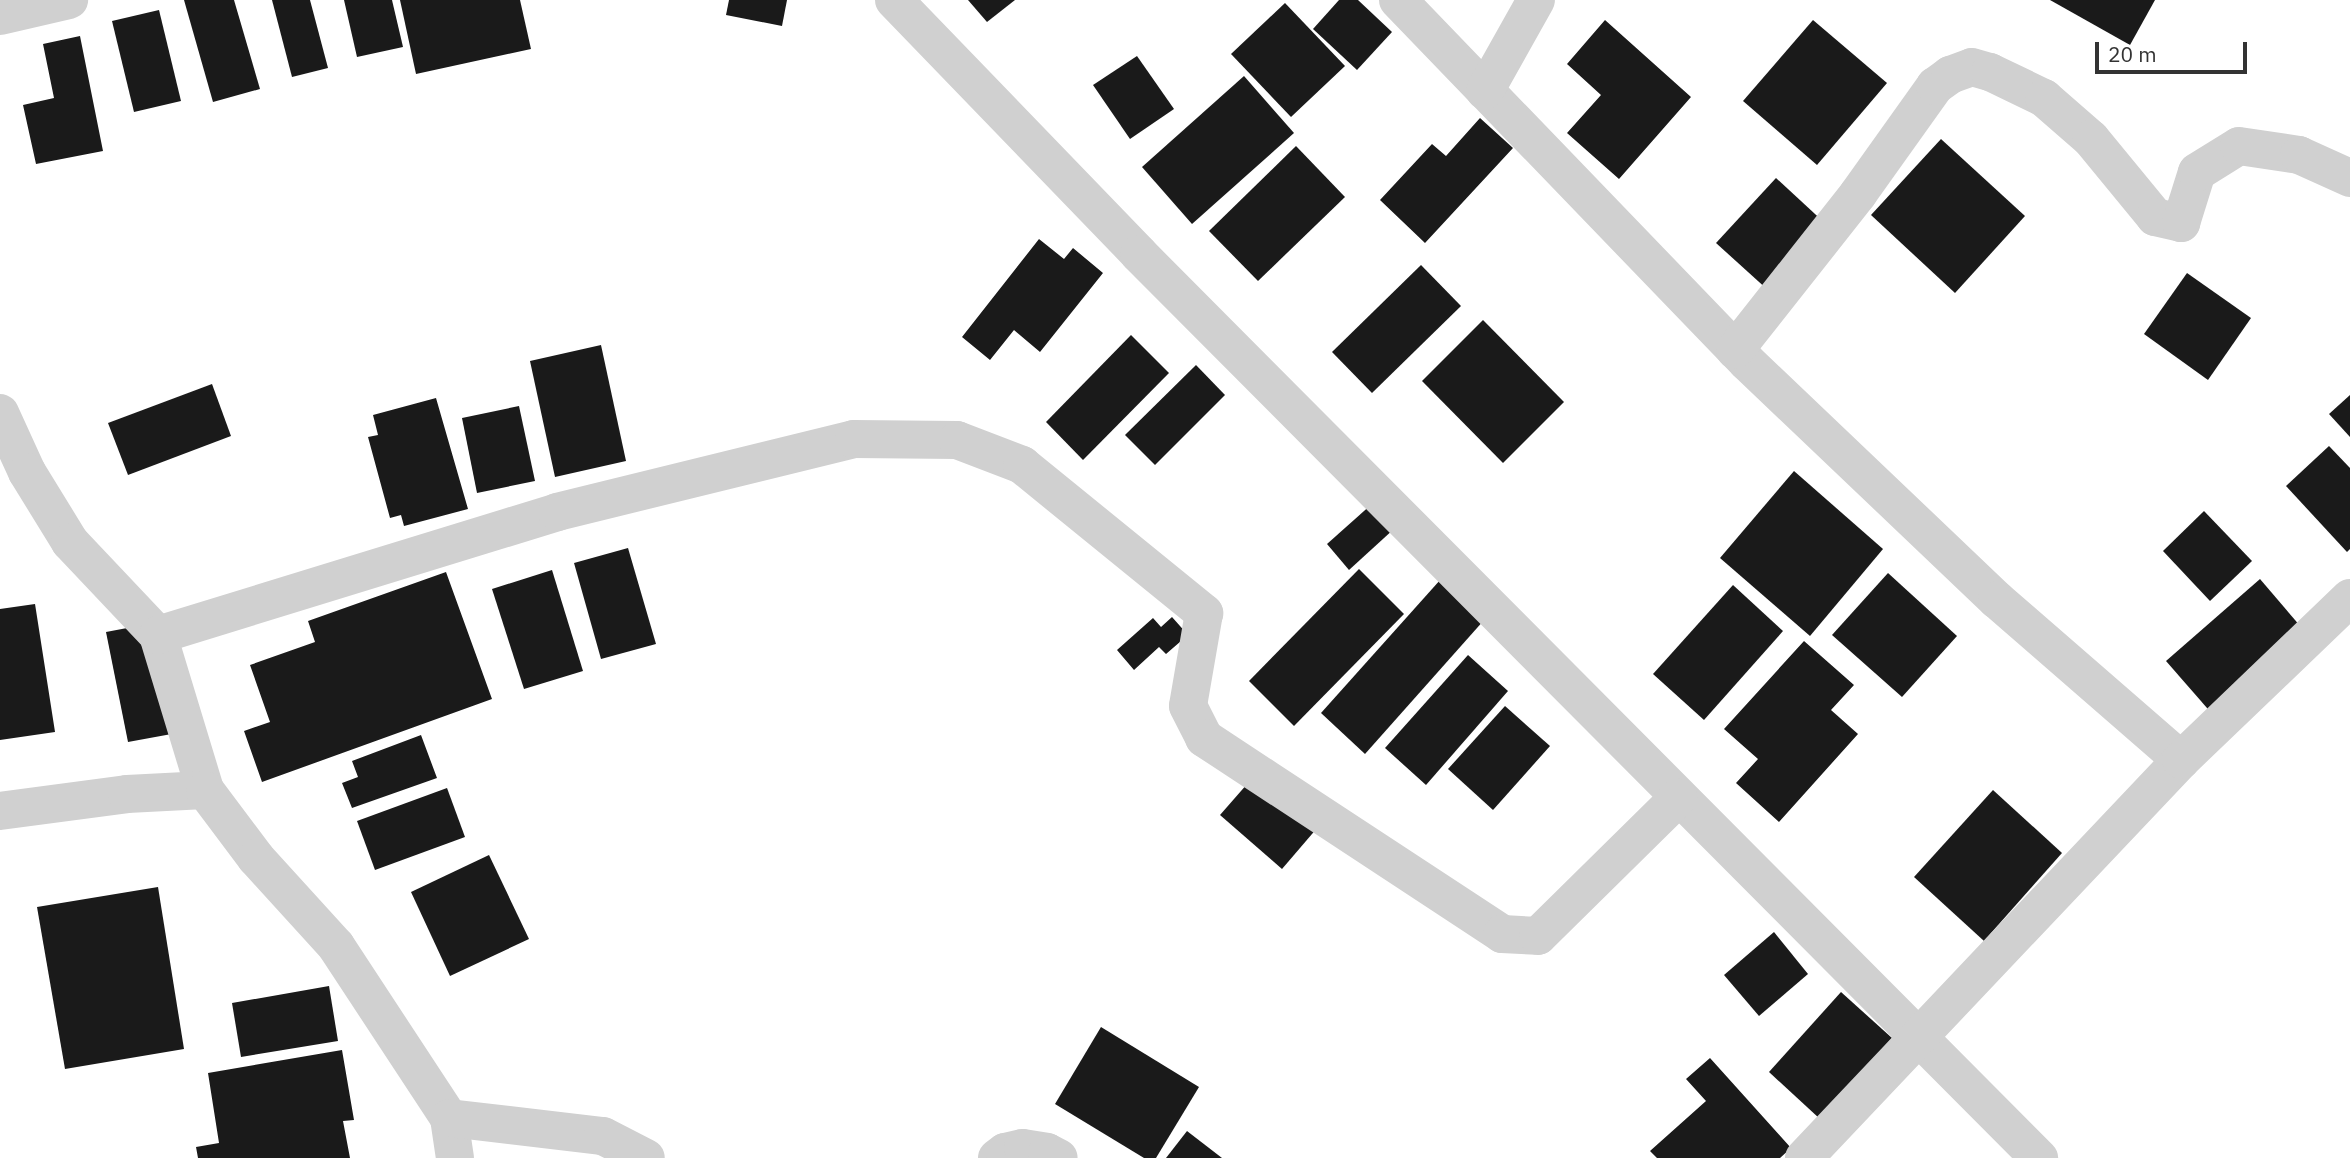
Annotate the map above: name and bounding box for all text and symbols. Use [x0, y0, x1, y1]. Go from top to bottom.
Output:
scale bar [2098, 28, 2250, 72]
text: 20 m [2108, 40, 2157, 68]

